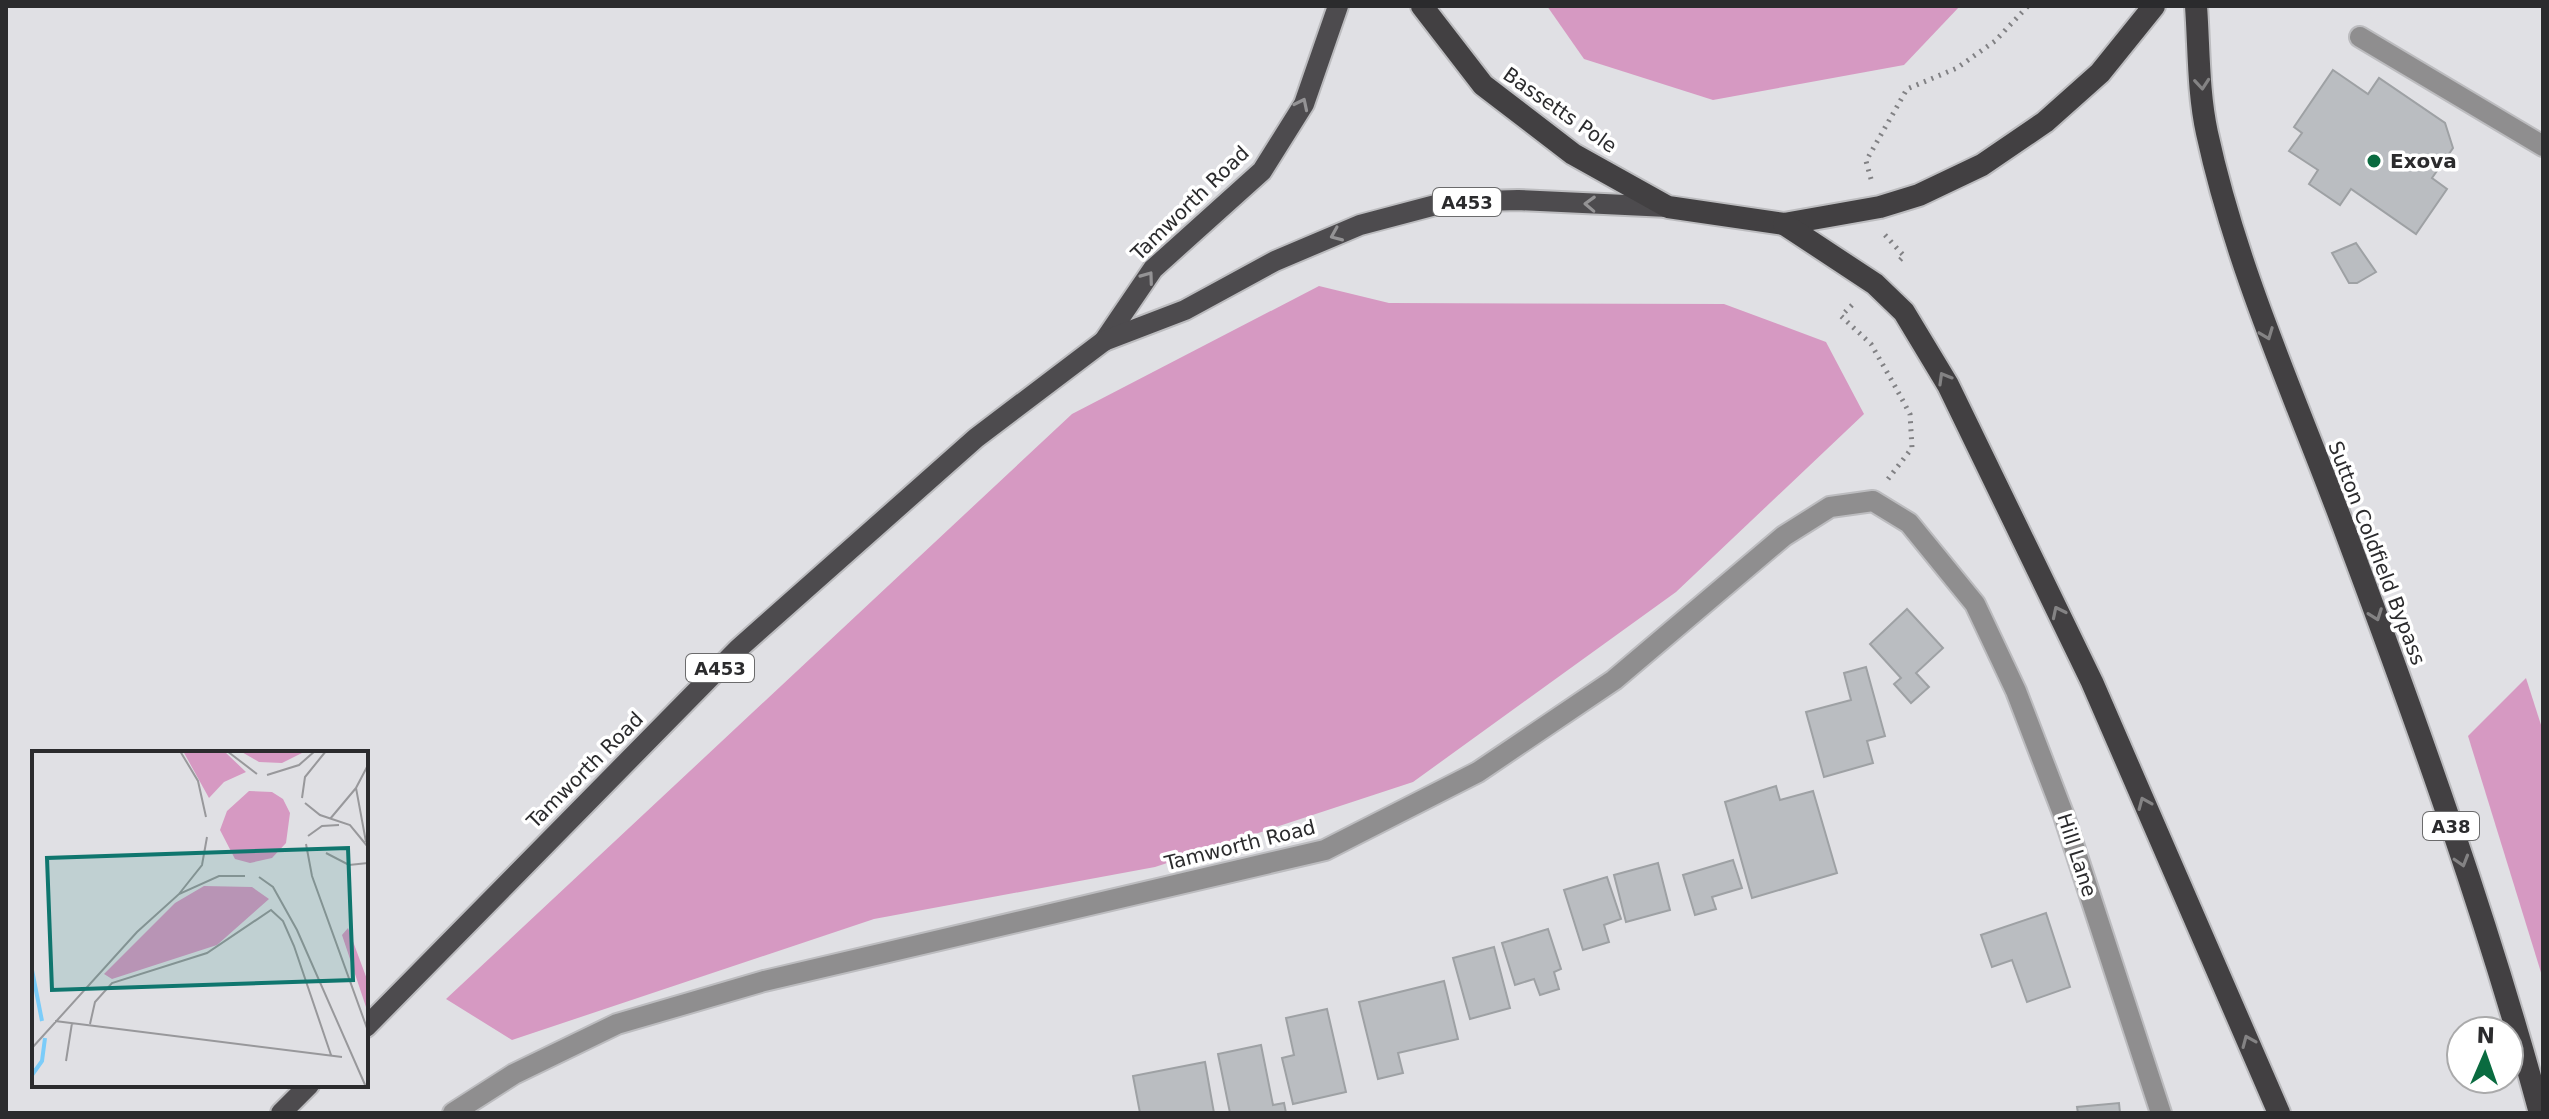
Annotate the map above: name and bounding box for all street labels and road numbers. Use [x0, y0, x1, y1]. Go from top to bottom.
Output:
street label: Bassetts Pole [1499, 62, 1621, 158]
street label: Tamworth Road [1125, 141, 1254, 266]
road number: A453 [1433, 188, 1501, 216]
street label: Sutton Coldfield Bypass [2323, 438, 2431, 668]
road number: A453 [686, 654, 754, 682]
street label: Tamworth Road [521, 707, 648, 834]
street label: Hill Lane [2052, 810, 2102, 900]
road number: A38 [2423, 812, 2479, 840]
street label: Tamworth Road [1161, 815, 1318, 876]

